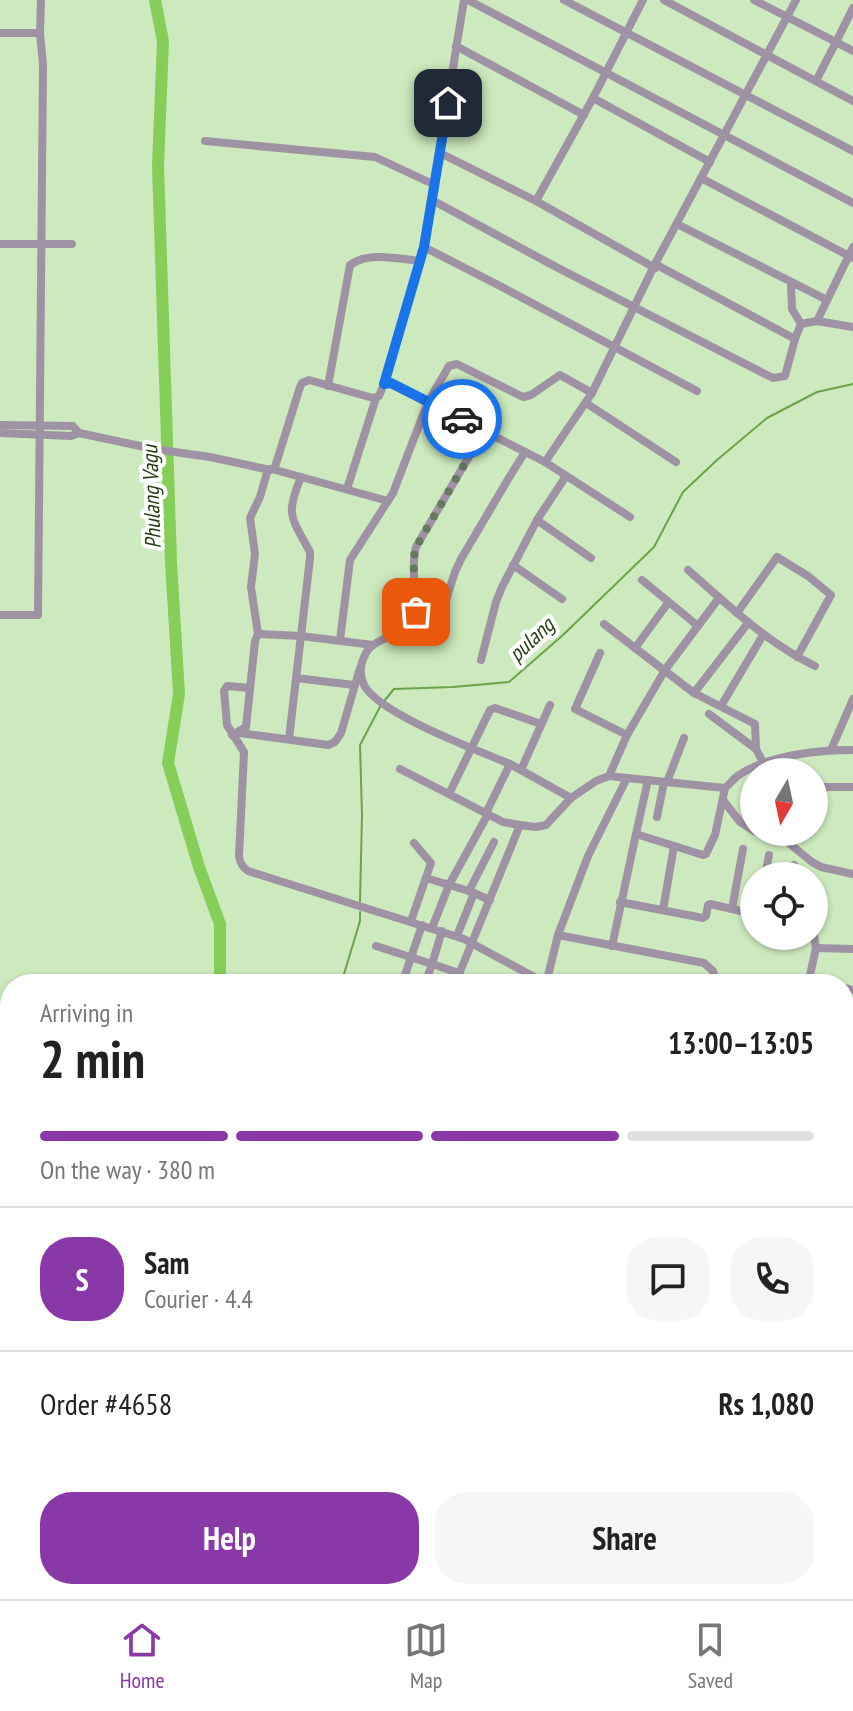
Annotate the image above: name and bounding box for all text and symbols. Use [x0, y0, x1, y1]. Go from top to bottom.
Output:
pin [414, 69, 482, 137]
icon: home [426, 81, 470, 125]
courier [422, 379, 502, 459]
icon: car [440, 397, 484, 441]
water label: Phulang Vagu [135, 443, 167, 549]
pin [382, 578, 450, 646]
icon: bag [394, 590, 438, 634]
water label: pulang [502, 610, 561, 667]
north arrow [740, 758, 828, 846]
map controls [740, 758, 828, 950]
button: locate [740, 862, 828, 950]
text: Arriving in [40, 996, 133, 1029]
text: 13:00–13:05 [668, 1023, 814, 1062]
text: 2 min [40, 1025, 145, 1092]
text: On the way · 380 m [40, 1153, 215, 1186]
button: chat [626, 1237, 710, 1321]
button: phone [730, 1237, 814, 1321]
text: Sam [144, 1243, 189, 1282]
text: S [75, 1260, 89, 1299]
text: Courier · 4.4 [144, 1282, 253, 1315]
text: Order #4658 [40, 1384, 172, 1423]
text: Rs 1,080 [718, 1384, 814, 1423]
button: Help [40, 1492, 419, 1584]
button: Share [435, 1492, 814, 1584]
tab: Home [120, 1618, 165, 1694]
tab: Map [404, 1618, 448, 1694]
tab: Saved [688, 1618, 733, 1694]

